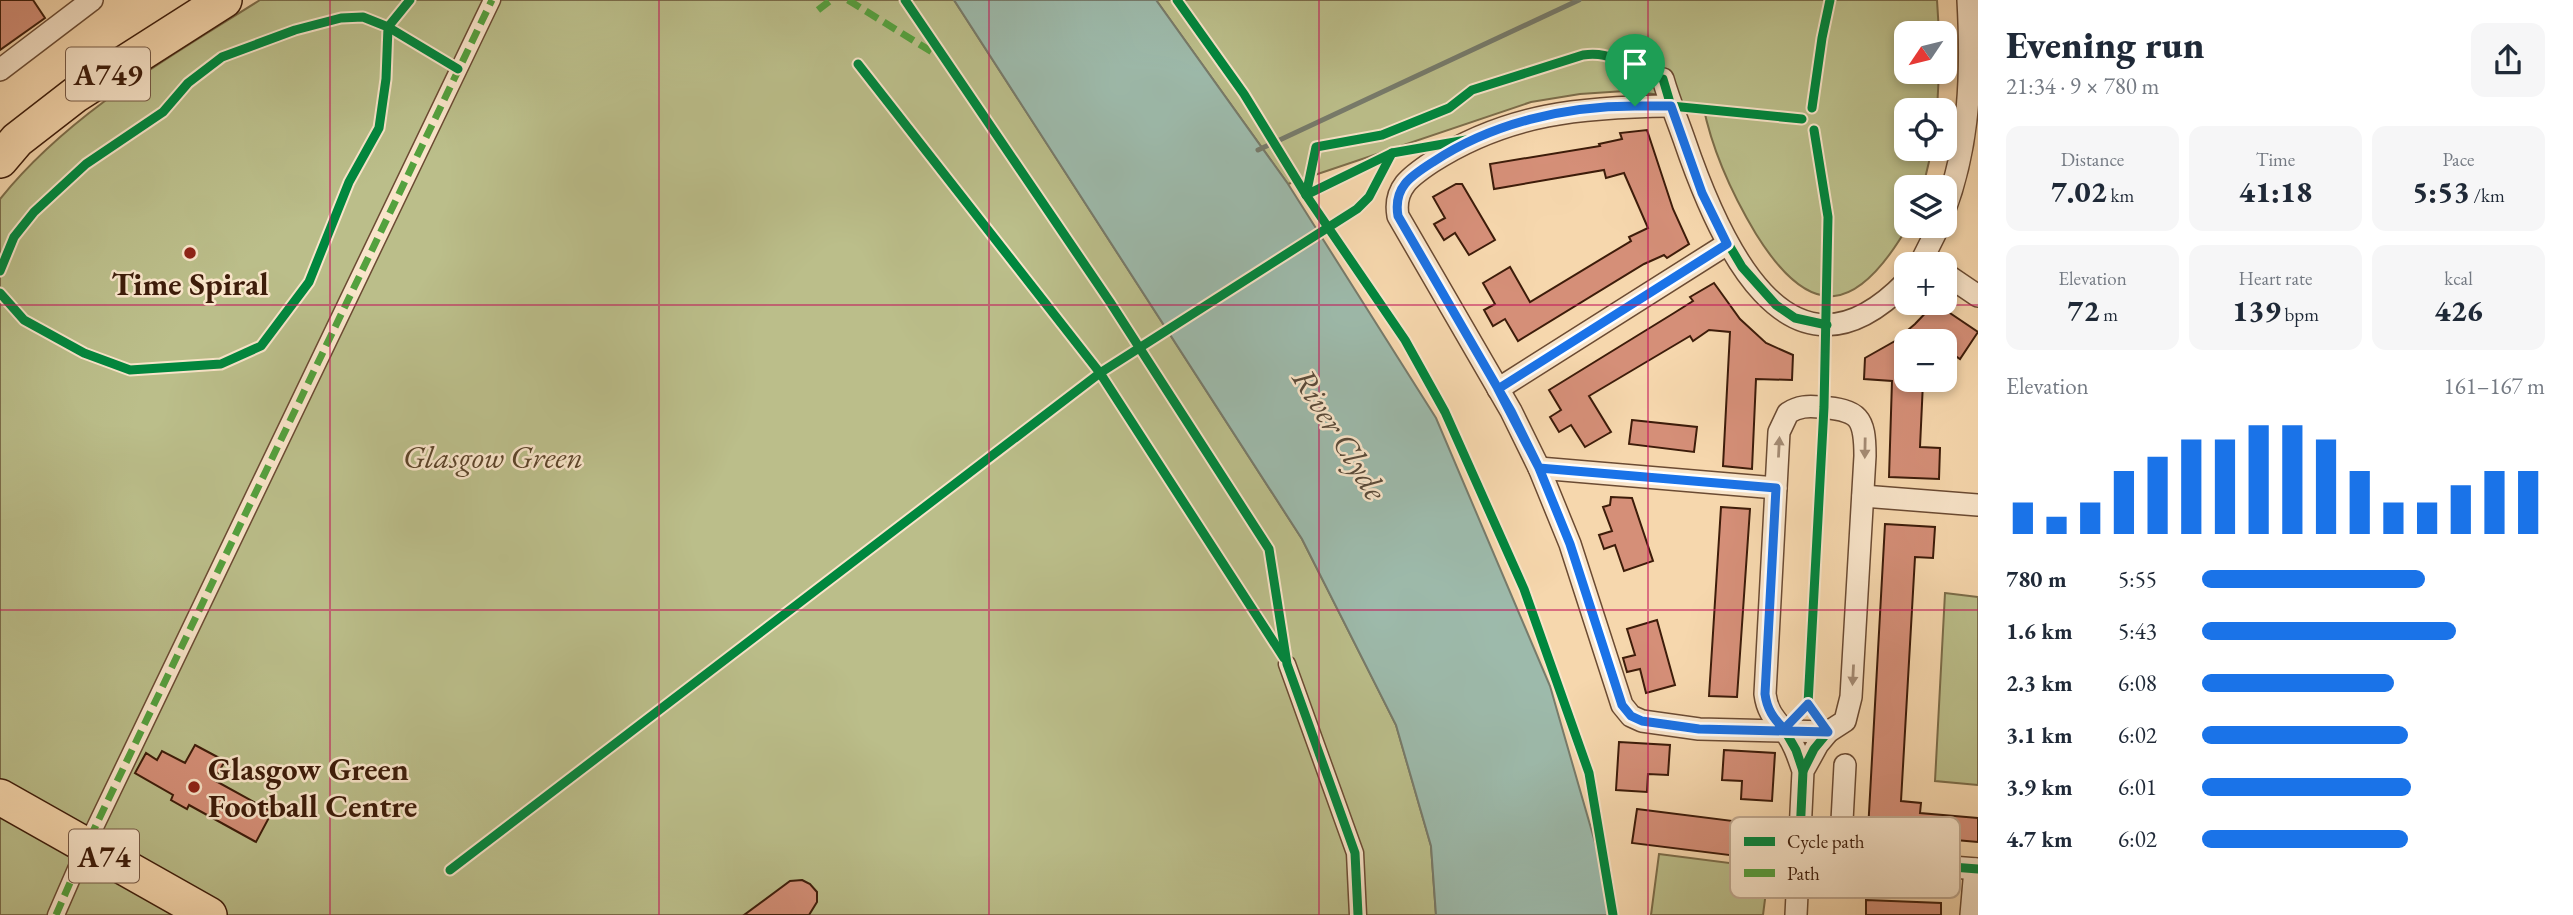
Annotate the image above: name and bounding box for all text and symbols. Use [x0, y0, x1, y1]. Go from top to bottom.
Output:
text: Evening run [2006, 20, 2204, 69]
north arrow [1894, 21, 1956, 84]
map controls [1894, 21, 1957, 392]
button: share [2471, 23, 2545, 97]
pin [1605, 34, 1665, 106]
icon: arrive [1616, 45, 1654, 83]
road number: A749 [66, 48, 150, 100]
text: 21:34 · 9 × 780 m [2006, 71, 2159, 101]
button: locate [1894, 98, 1957, 161]
text: Distance [2061, 147, 2124, 172]
text: Time [2256, 147, 2295, 172]
text: Pace [2443, 147, 2474, 172]
text: 7.02 [2051, 172, 2107, 211]
text: 41:18 [2239, 172, 2312, 211]
text: 5:53 [2412, 172, 2470, 211]
button: layers [1894, 175, 1957, 238]
text: km [2107, 183, 2134, 208]
text: /km [2470, 183, 2505, 208]
marker: Time Spiral [182, 245, 198, 261]
button: + [1894, 252, 1957, 315]
place label: Time Spiral [111, 263, 269, 305]
text: Elevation [2058, 266, 2127, 291]
text: Heart rate [2239, 266, 2312, 291]
text: kcal [2444, 266, 2473, 291]
text: 72 [2067, 291, 2099, 330]
text: 139 [2232, 291, 2281, 330]
text: 426 [2434, 291, 2483, 330]
text: m [2099, 302, 2118, 327]
text: bpm [2281, 302, 2319, 327]
button: − [1894, 329, 1957, 392]
water label: River Clyde [1283, 360, 1398, 509]
text: Elevation [2006, 371, 2089, 401]
text: 161–167 m [2444, 371, 2545, 401]
park label: Glasgow Green [403, 436, 583, 478]
one-way arrow [1773, 436, 1784, 458]
one-way arrow [1859, 437, 1871, 459]
text: 780 m [2006, 564, 2067, 594]
text: 5:55 [2118, 564, 2157, 594]
text: 1.6 km [2006, 616, 2073, 646]
text: 5:43 [2118, 616, 2157, 646]
one-way arrow [1847, 665, 1858, 687]
text: 2.3 km [2006, 668, 2073, 698]
text: 6:08 [2118, 668, 2157, 698]
text: 3.1 km [2006, 720, 2073, 750]
text: 6:02 [2118, 720, 2157, 750]
place label: Glasgow Green Football Centre [208, 748, 417, 827]
text: 3.9 km [2006, 772, 2073, 802]
text: 6:01 [2118, 772, 2157, 802]
marker: Glasgow Green Football Centre [186, 779, 202, 795]
legend [1730, 817, 1960, 898]
text: 4.7 km [2006, 824, 2073, 854]
text: 6:02 [2118, 824, 2157, 854]
text: Cycle path [1787, 829, 1865, 854]
road number: A74 [69, 830, 139, 883]
text: Path [1787, 861, 1820, 886]

